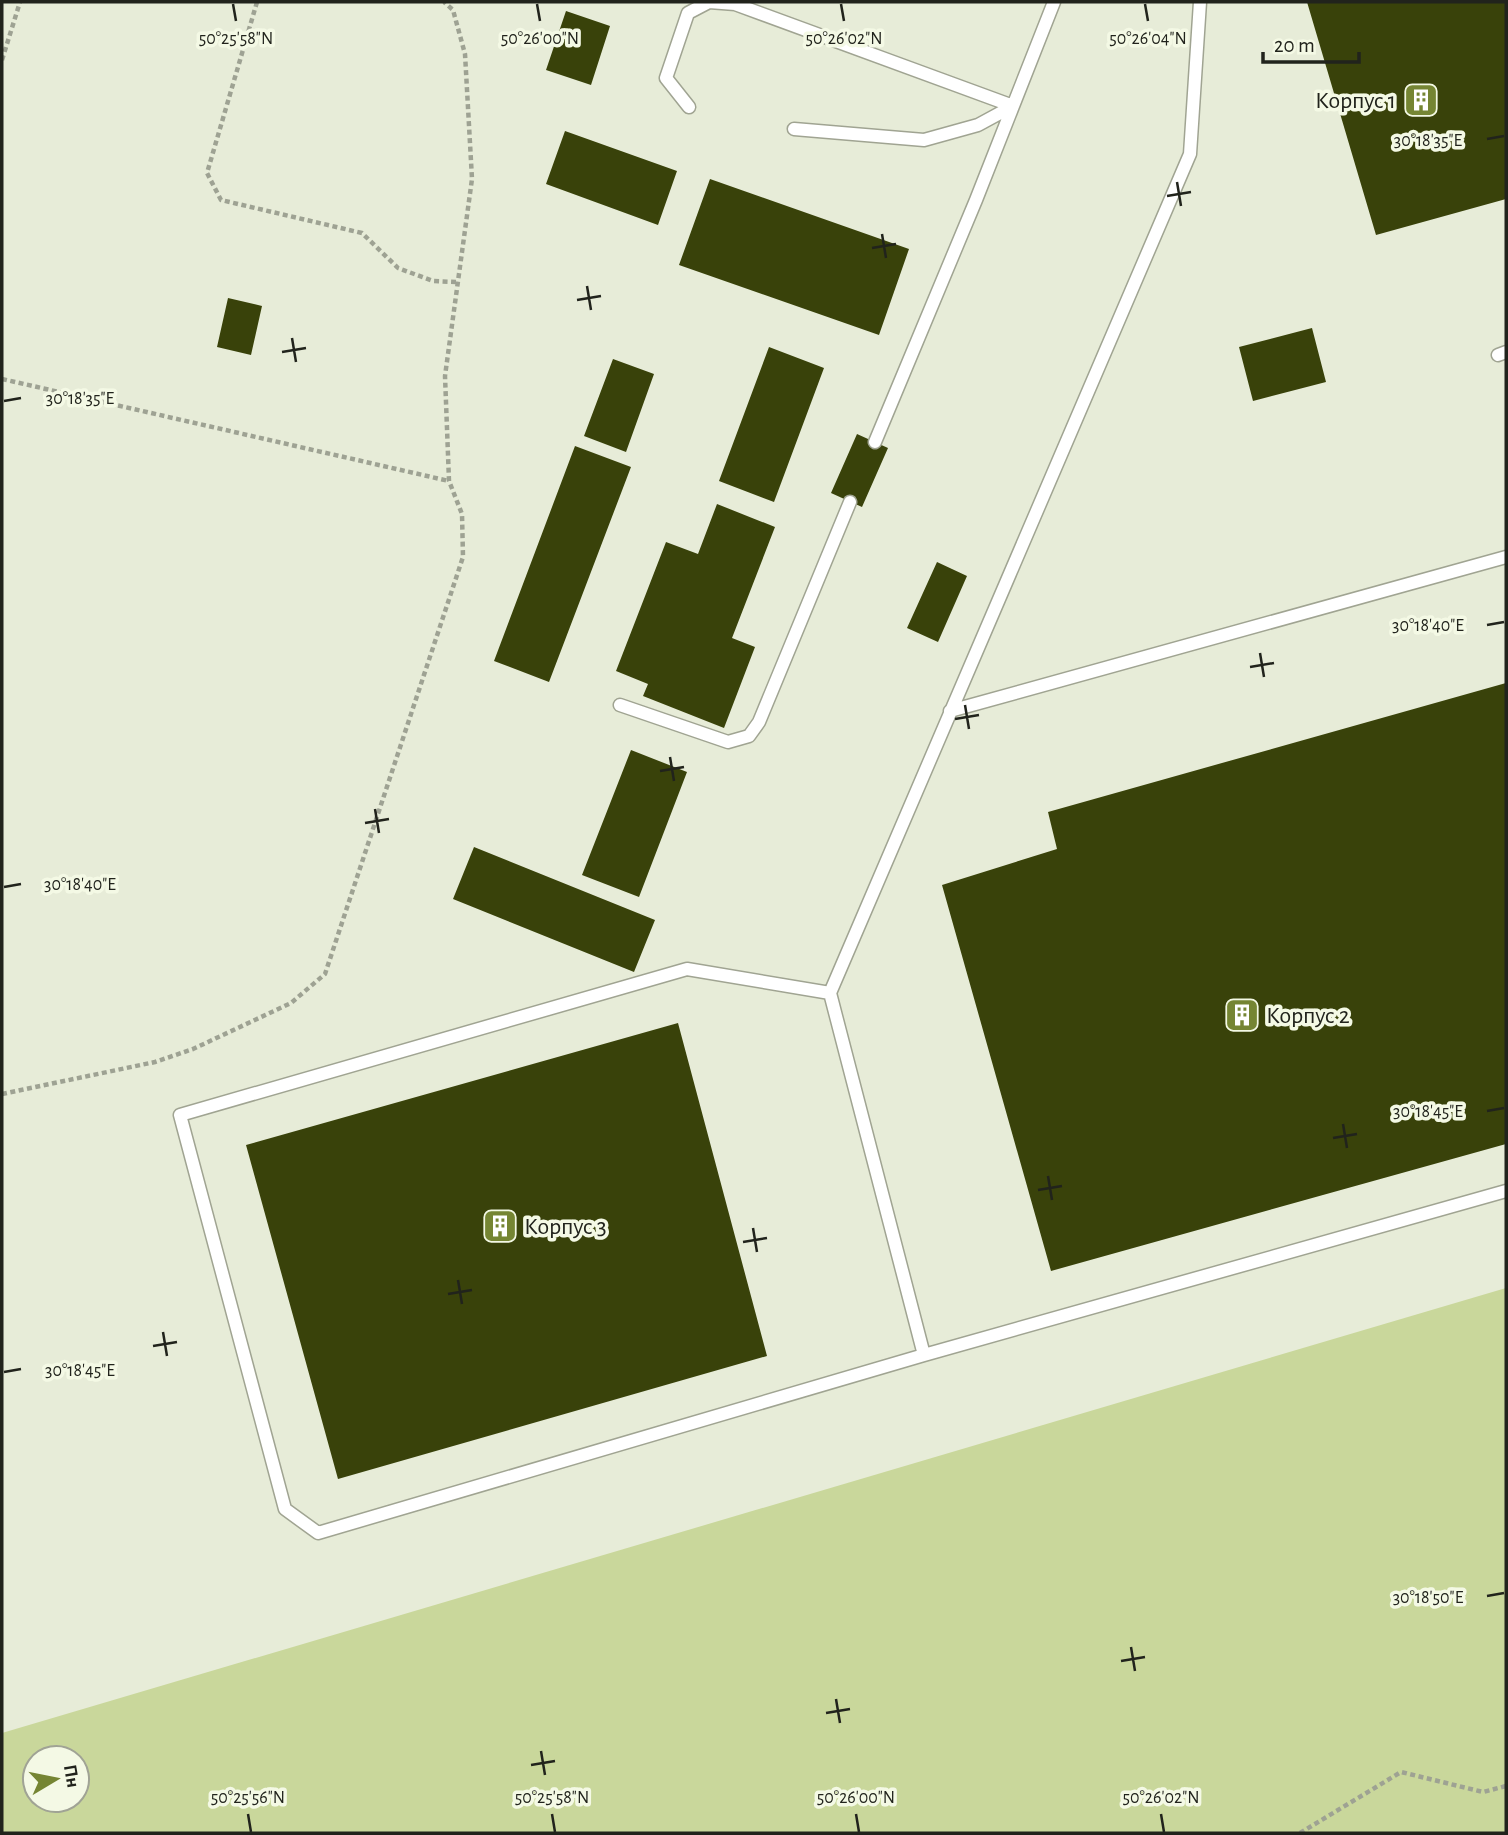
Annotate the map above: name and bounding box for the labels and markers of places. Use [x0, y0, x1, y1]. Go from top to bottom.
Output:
building icon: Корпус 1 [1402, 81, 1440, 119]
place label: Корпус 1 [1315, 89, 1396, 113]
building icon: Корпус 2 [1223, 996, 1261, 1034]
place label: Корпус 2 [1266, 1004, 1350, 1028]
building icon: Корпус 3 [481, 1207, 519, 1245]
place label: Корпус 3 [524, 1215, 607, 1239]

